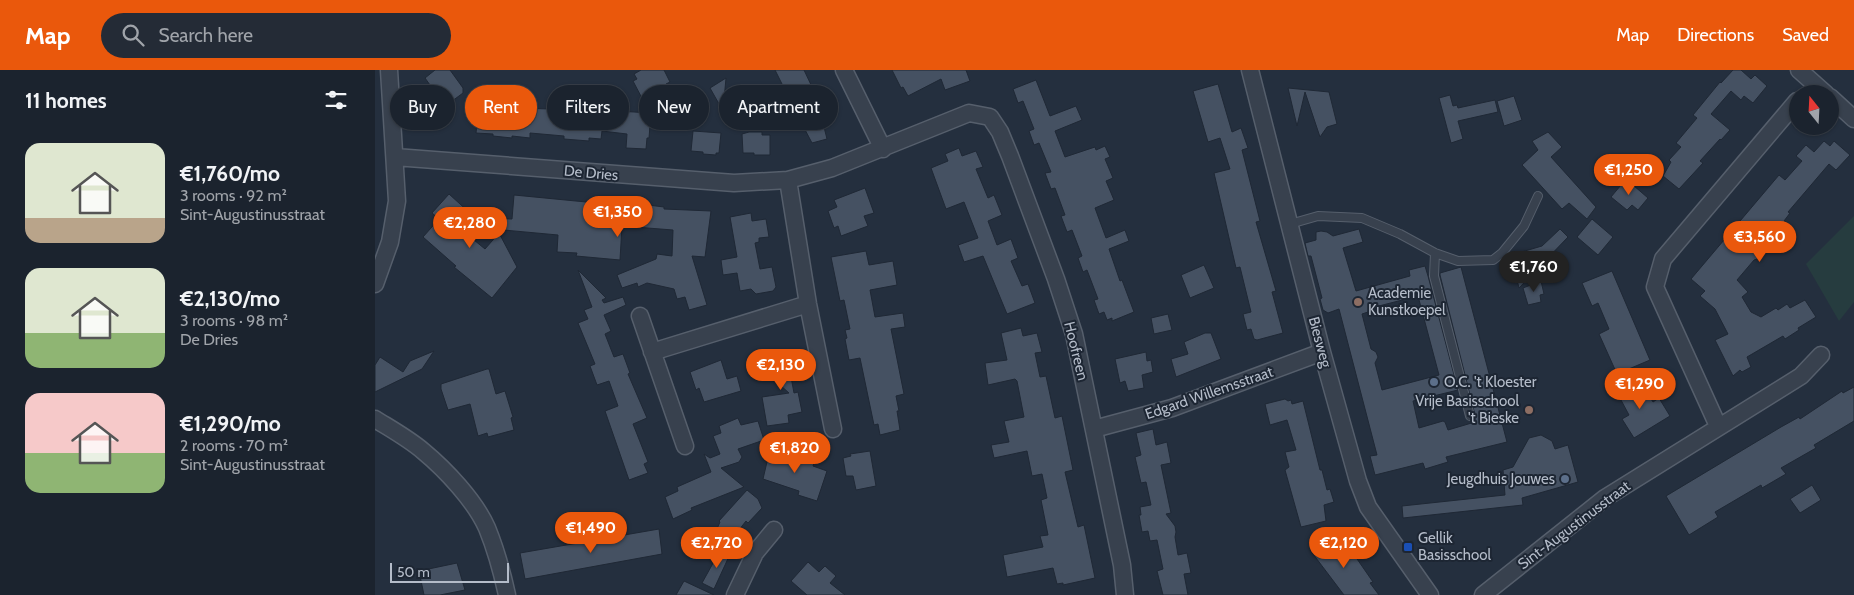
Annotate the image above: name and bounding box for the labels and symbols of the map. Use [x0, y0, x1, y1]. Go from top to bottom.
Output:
north arrow [1789, 85, 1839, 135]
pin: €1,250 [1588, 154, 1670, 196]
street label: De Dries [563, 162, 619, 184]
pin: €1,350 [577, 196, 659, 238]
pin: €2,280 [429, 206, 511, 249]
pin: €3,560 [1719, 220, 1801, 263]
pin: €1,760 [1493, 250, 1575, 293]
place label: Academie Kunstkoepel [1368, 284, 1446, 319]
marker: Academie Kunstkoepel [1352, 296, 1364, 308]
street label: Biesweg [1305, 315, 1336, 370]
street label: Hoofreen [1060, 320, 1092, 382]
pin: €2,130 [740, 348, 822, 391]
street label: Edgard Willemsstraat [1143, 363, 1275, 423]
pin: €1,290 [1599, 368, 1681, 410]
place label: O.C. 't Kloester [1444, 373, 1537, 391]
marker: O.C. 't Kloester [1428, 376, 1440, 388]
place label: Vrije Basisschool 't Bieske [1415, 392, 1519, 427]
marker: Vrije Basisschool 't Bieske [1523, 404, 1535, 416]
pin: €1,820 [754, 432, 836, 474]
place label: Jeugdhuis Jouwes [1446, 470, 1555, 488]
marker: Jeugdhuis Jouwes [1559, 473, 1571, 485]
street label: Sint-Augustinusstraat [1514, 477, 1634, 573]
pin: €1,490 [550, 512, 632, 554]
pin: €2,720 [676, 526, 758, 569]
pin: €2,120 [1303, 526, 1385, 569]
place label: Gellik Basisschool [1418, 529, 1491, 564]
marker: Gellik Basisschool [1402, 541, 1414, 553]
scale bar [390, 560, 509, 583]

